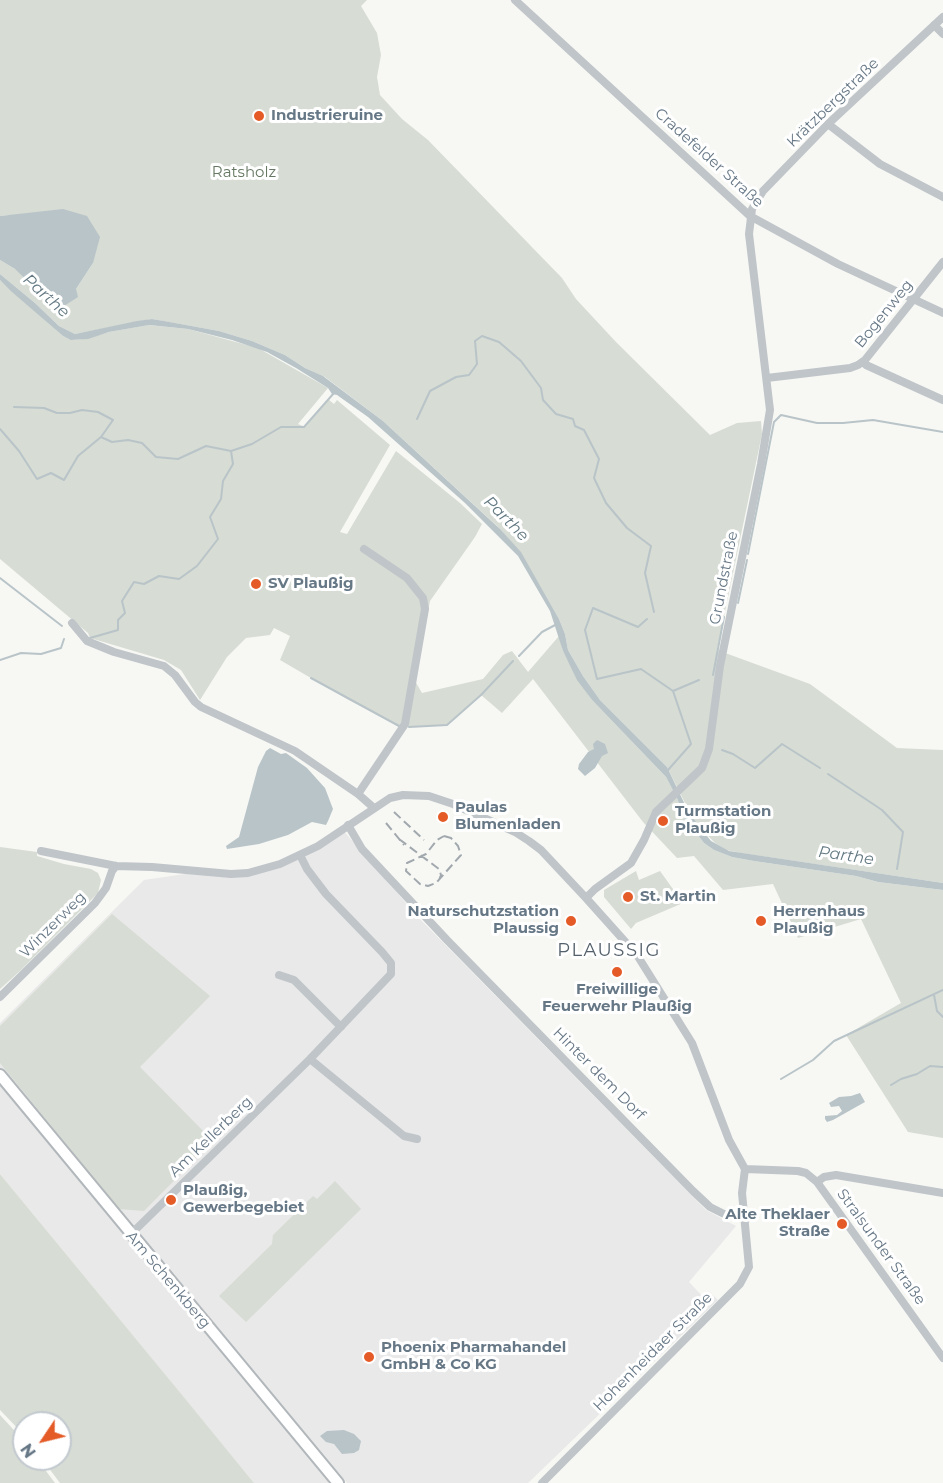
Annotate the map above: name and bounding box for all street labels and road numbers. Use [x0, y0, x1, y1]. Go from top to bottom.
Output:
street label: Krätzbergstraße [783, 55, 883, 151]
street label: Cradefelder Straße [651, 104, 767, 212]
street label: Bogenweg [851, 276, 917, 352]
street label: Grundstraße [706, 530, 742, 626]
street label: Winzerweg [16, 888, 90, 962]
street label: Hinter dem Dorf [549, 1024, 649, 1124]
street label: Am Kellerberg [166, 1093, 256, 1181]
street label: Stralsunder Straße [833, 1185, 929, 1309]
street label: Am Schenkberg [122, 1228, 214, 1332]
street label: Hohenheidaer Straße [590, 1289, 716, 1415]

